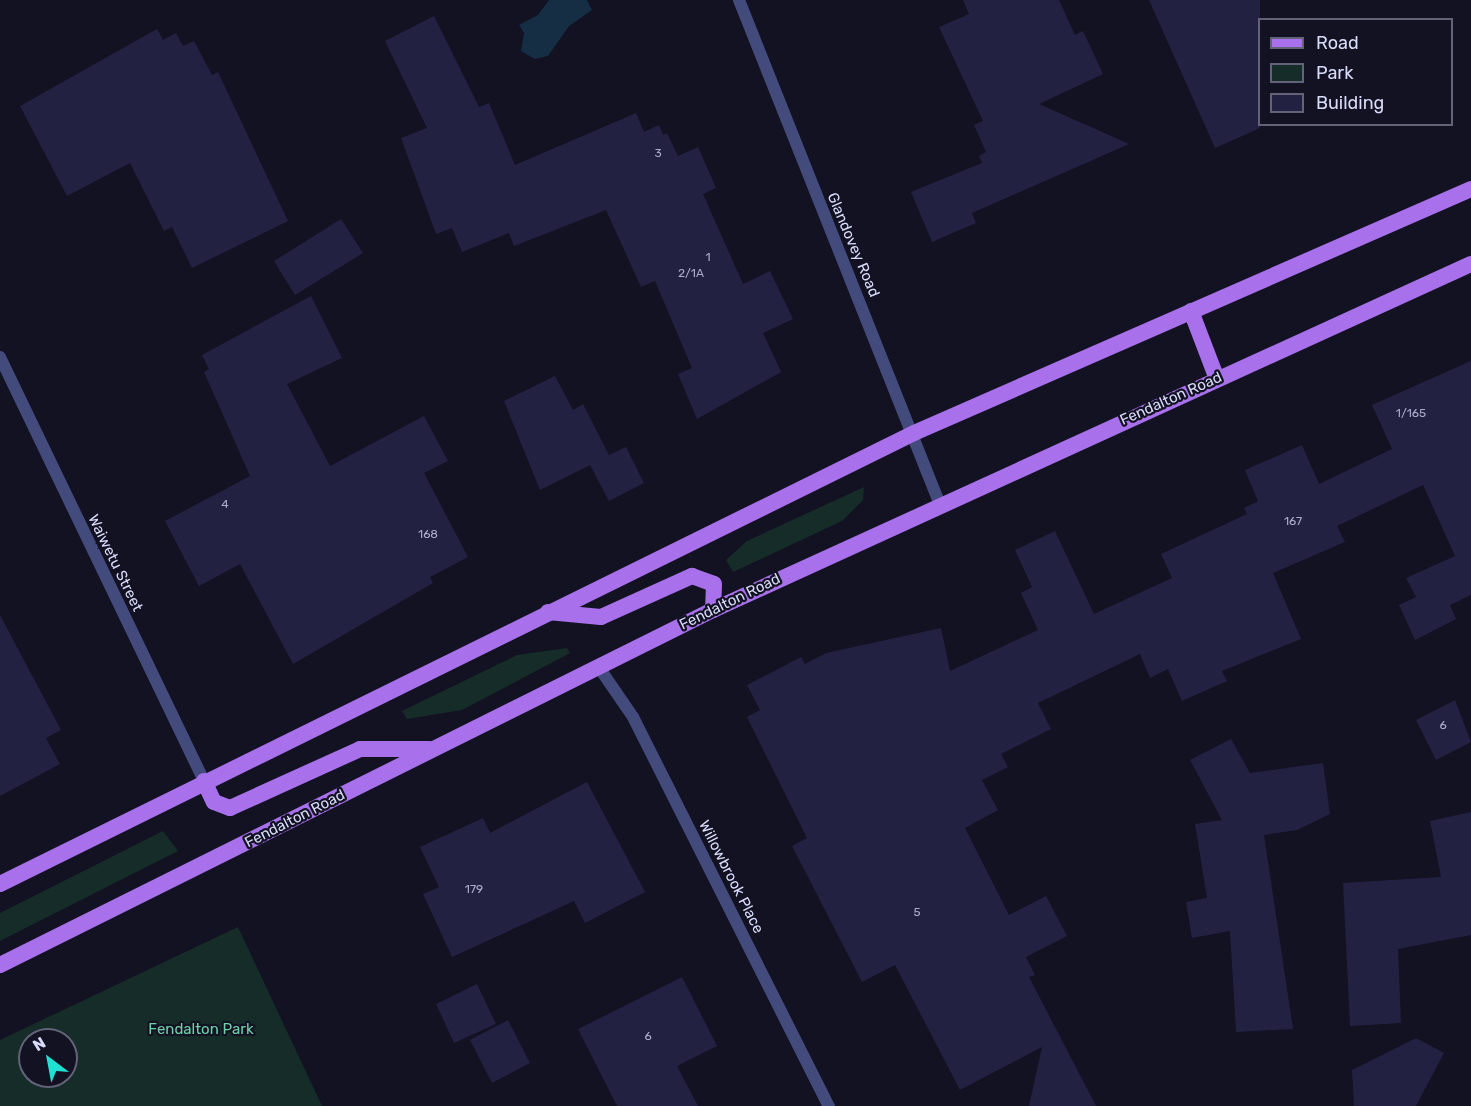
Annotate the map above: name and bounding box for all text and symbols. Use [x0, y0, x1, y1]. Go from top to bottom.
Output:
legend [1258, 18, 1453, 126]
text: Road [1316, 32, 1359, 54]
text: Park [1316, 62, 1353, 84]
text: Building [1316, 92, 1384, 114]
house number: 3 [654, 147, 662, 161]
street label: Glandovey Road [823, 190, 883, 300]
house number: 1 [705, 251, 711, 265]
house number: 2/1A [678, 267, 704, 281]
street label: Fendalton Road [1117, 368, 1225, 430]
house number: 1/165 [1396, 407, 1426, 421]
house number: 4 [221, 498, 229, 512]
street label: Waiwetu Street [84, 512, 146, 614]
house number: 167 [1284, 515, 1302, 529]
house number: 168 [418, 528, 438, 542]
street label: Fendalton Road [677, 570, 783, 634]
house number: 6 [1439, 719, 1447, 733]
street label: Fendalton Road [242, 786, 348, 852]
street label: Willowbrook Place [695, 817, 767, 937]
house number: 179 [465, 883, 483, 897]
house number: 5 [913, 906, 921, 920]
park label: Fendalton Park [148, 1021, 254, 1039]
north arrow [18, 1028, 78, 1088]
house number: 6 [644, 1030, 652, 1044]
text: N [29, 1033, 49, 1055]

